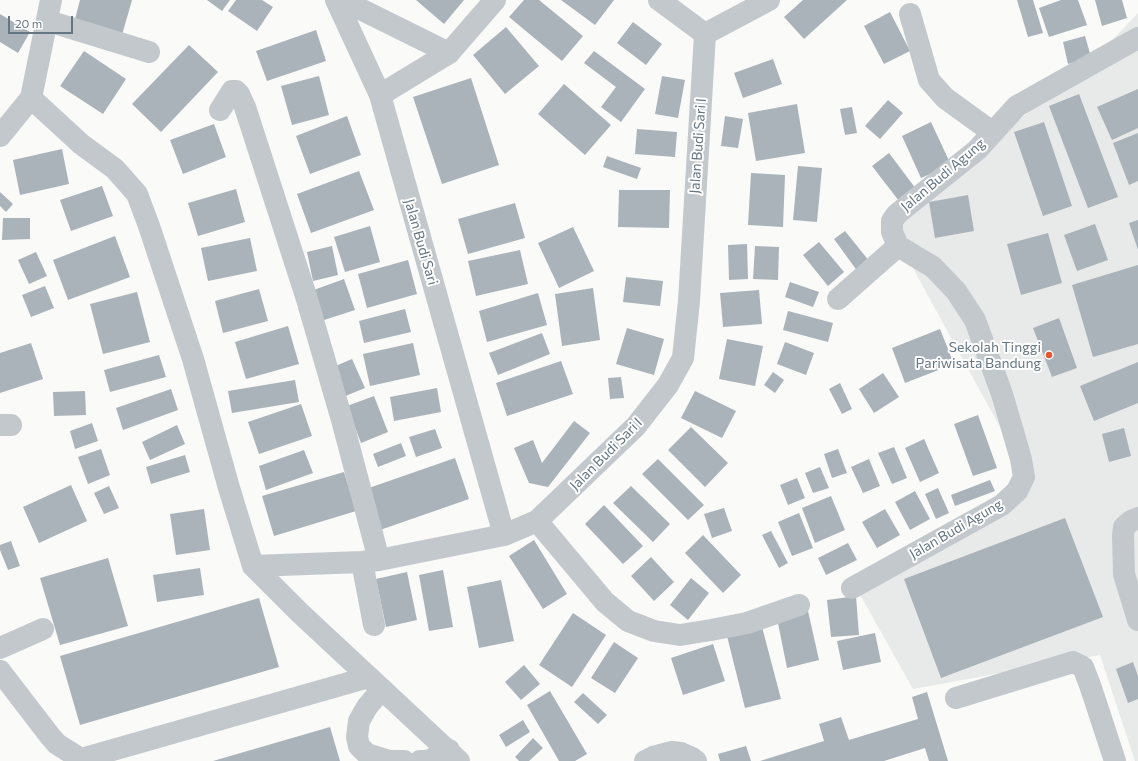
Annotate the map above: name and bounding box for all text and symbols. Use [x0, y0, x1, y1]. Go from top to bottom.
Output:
scale bar [10, 8, 75, 34]
text: 20 m [15, 16, 42, 30]
street label: Jalan Budi Sari I [686, 98, 710, 194]
street label: Jalan Budi Agung [898, 135, 988, 215]
street label: Jalan Budi Sari [401, 197, 441, 287]
place label: Sekolah Tinggi Pariwisata Bandung [916, 339, 1041, 372]
marker: Sekolah Tinggi Pariwisata Bandung [1044, 350, 1054, 360]
street label: Jalan Budi Sari I [566, 414, 646, 494]
street label: Jalan Budi Agung [907, 496, 1005, 562]

